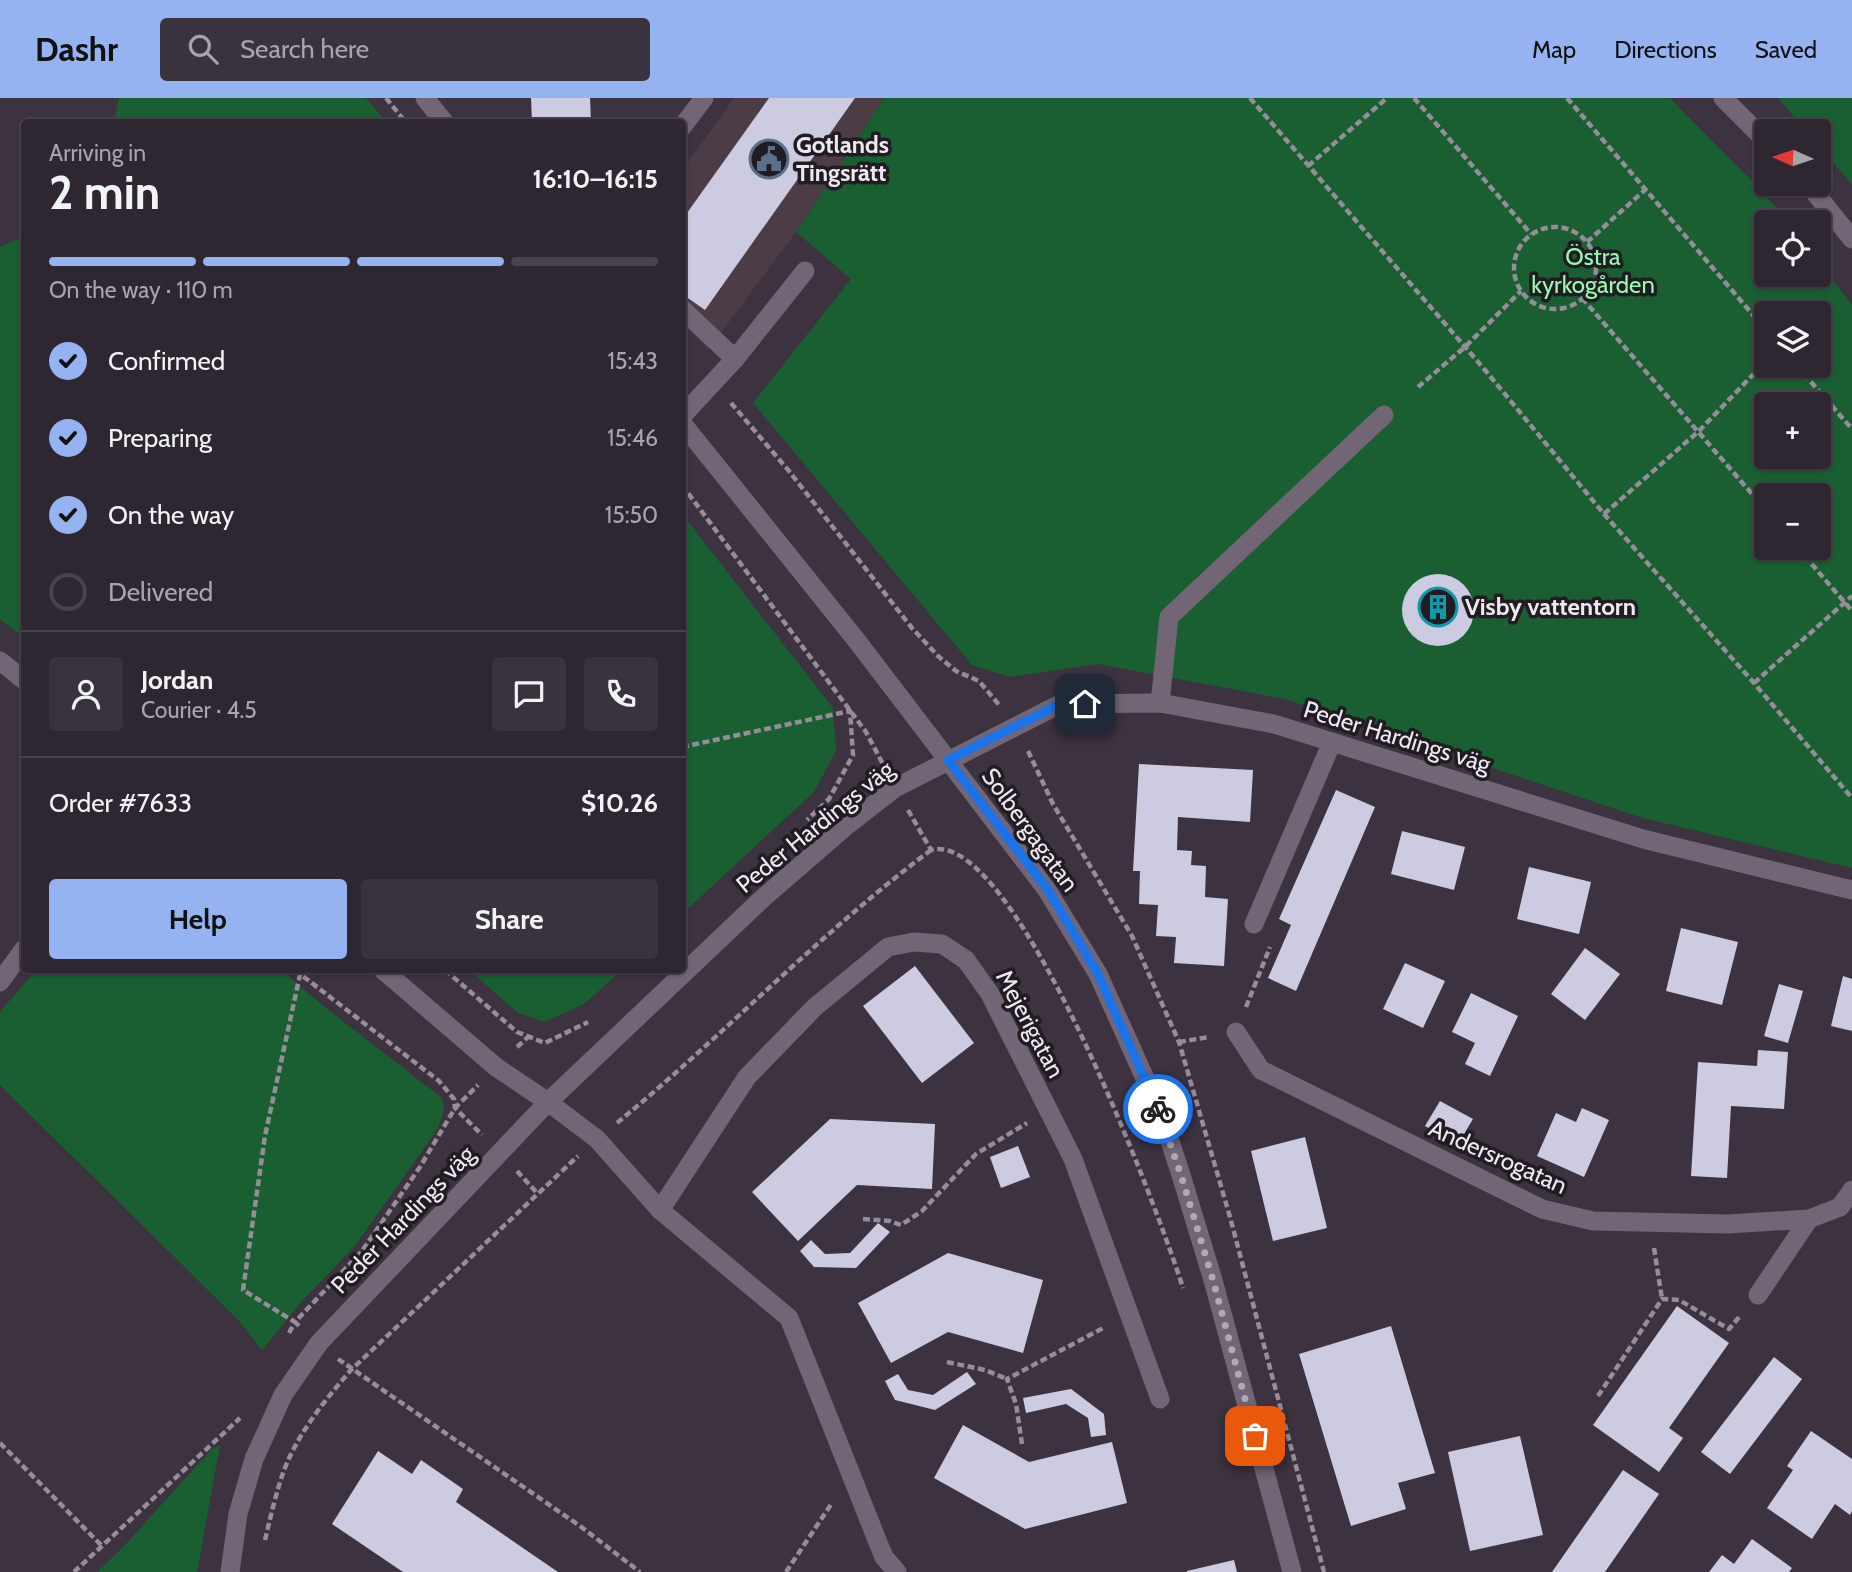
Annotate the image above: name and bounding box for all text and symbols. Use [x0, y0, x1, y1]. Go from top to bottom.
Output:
search box [160, 18, 650, 81]
text: Dashr [35, 29, 118, 69]
icon: search [184, 30, 222, 68]
text: Search here [240, 33, 369, 65]
text: Map [1532, 35, 1576, 64]
text: Directions [1614, 35, 1717, 64]
text: Saved [1755, 35, 1817, 64]
north arrow [1754, 119, 1830, 196]
map controls [1754, 119, 1831, 560]
place label: Gotlands Tingsrätt [796, 130, 889, 187]
public building icon: Gotlands Tingsrätt [748, 138, 790, 180]
text: Arriving in [49, 139, 146, 167]
text: 16:10–16:15 [532, 163, 658, 195]
text: 2 min [49, 165, 160, 221]
button: locate [1754, 210, 1831, 287]
park label: Östra kyrkogården [1531, 242, 1655, 299]
text: On the way · 110 m [49, 276, 233, 304]
button: layers [1754, 301, 1831, 378]
icon: check [49, 342, 87, 380]
text: Confirmed [108, 345, 225, 377]
text: 15:43 [608, 347, 658, 375]
button: + [1754, 392, 1831, 469]
icon: check [49, 419, 87, 457]
text: Preparing [108, 422, 212, 454]
text: 15:46 [607, 424, 658, 452]
button: − [1754, 483, 1831, 560]
icon: check [49, 496, 87, 534]
text: On the way [108, 499, 234, 531]
text: 15:50 [605, 501, 658, 529]
text: Delivered [108, 576, 213, 608]
building icon: Visby vattentorn [1417, 586, 1459, 628]
place label: Visby vattentorn [1465, 592, 1636, 621]
button: person [49, 657, 123, 731]
button: chat [492, 657, 566, 731]
button: phone [584, 657, 658, 731]
text: Jordan [141, 664, 213, 696]
pin [1055, 674, 1115, 734]
icon: home [1066, 685, 1104, 723]
street label: Peder Hardings väg [1300, 694, 1495, 779]
text: Courier · 4.5 [141, 696, 257, 724]
street label: Peder Hardings väg [730, 754, 900, 899]
street label: Solbergagatan [976, 762, 1085, 897]
text: Order #7633 [49, 787, 192, 819]
text: $10.26 [581, 787, 658, 819]
button: Help [49, 879, 347, 959]
button: Share [361, 879, 658, 959]
street label: Mejerigatan [990, 965, 1071, 1083]
courier [1123, 1074, 1193, 1144]
icon: bike [1139, 1090, 1177, 1128]
street label: Andersrogatan [1425, 1113, 1572, 1200]
street label: Peder Hardings väg [325, 1139, 481, 1300]
pin [1225, 1406, 1285, 1466]
icon: bag [1236, 1417, 1274, 1455]

